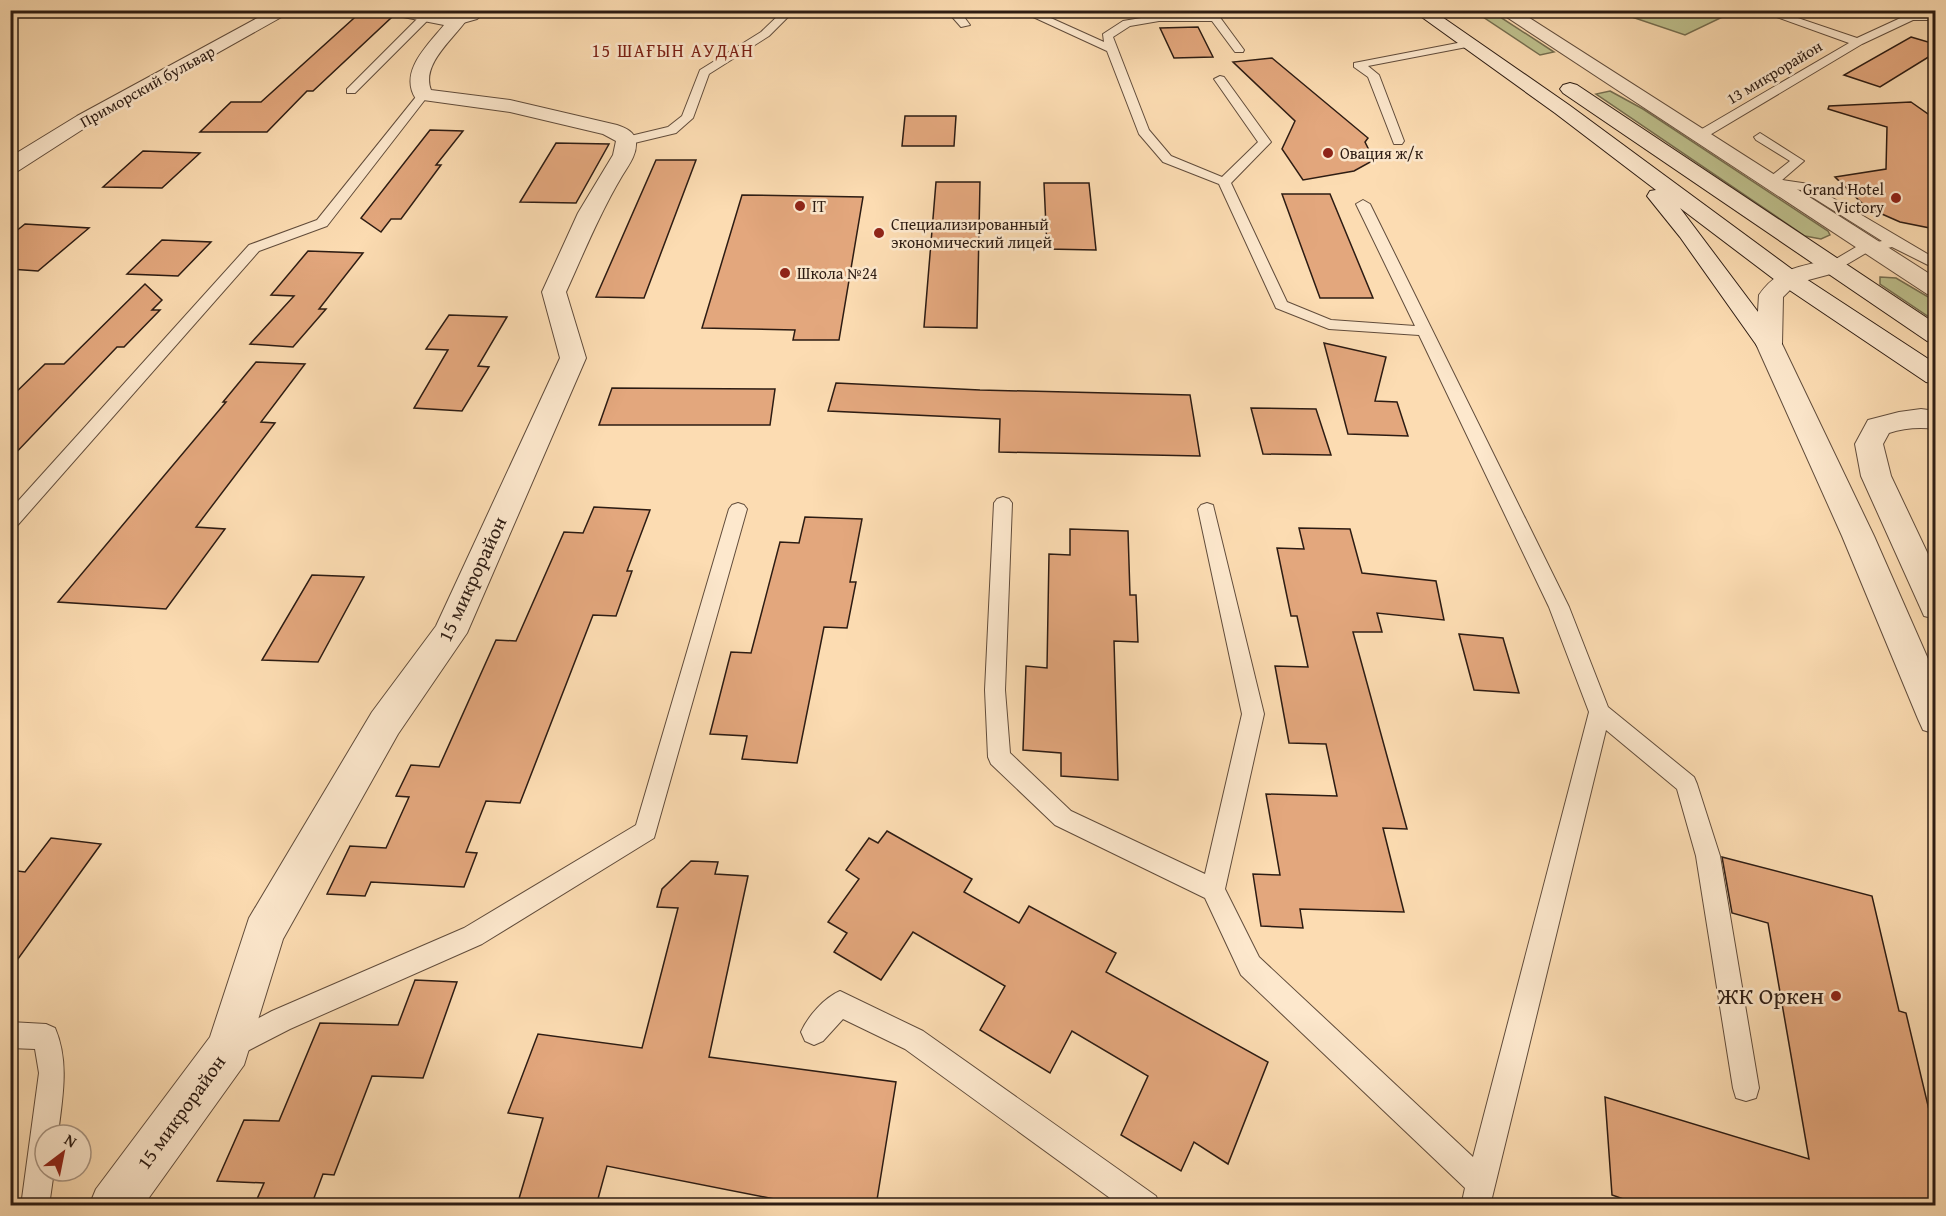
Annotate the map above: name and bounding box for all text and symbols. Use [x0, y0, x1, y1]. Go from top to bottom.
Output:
street label: 13 микрорайон [1721, 34, 1827, 110]
district label: 15 ШАҒЫН АУДАН [591, 37, 755, 64]
street label: Приморский бульвар [75, 39, 219, 133]
place label: Овация ж/к [1340, 141, 1424, 165]
marker: Овация ж/к [1321, 146, 1335, 160]
place label: Grand Hotel Victory [1803, 177, 1885, 219]
marker: Grand Hotel Victory [1889, 191, 1903, 205]
place label: IT [812, 194, 826, 218]
marker: IT [793, 199, 807, 213]
place label: Специализированный экономический лицей [891, 212, 1052, 254]
marker: Специализированный экономический лицей [872, 226, 886, 240]
place label: Школа №24 [797, 261, 878, 285]
marker: Школа №24 [778, 266, 792, 280]
street label: 15 микрорайон [430, 511, 513, 646]
place label: ЖК Оркен [1716, 978, 1824, 1013]
marker: ЖК Оркен [1829, 989, 1843, 1003]
street label: 15 микрорайон [129, 1048, 232, 1175]
north arrow [33, 1123, 93, 1183]
text: N [60, 1127, 82, 1153]

